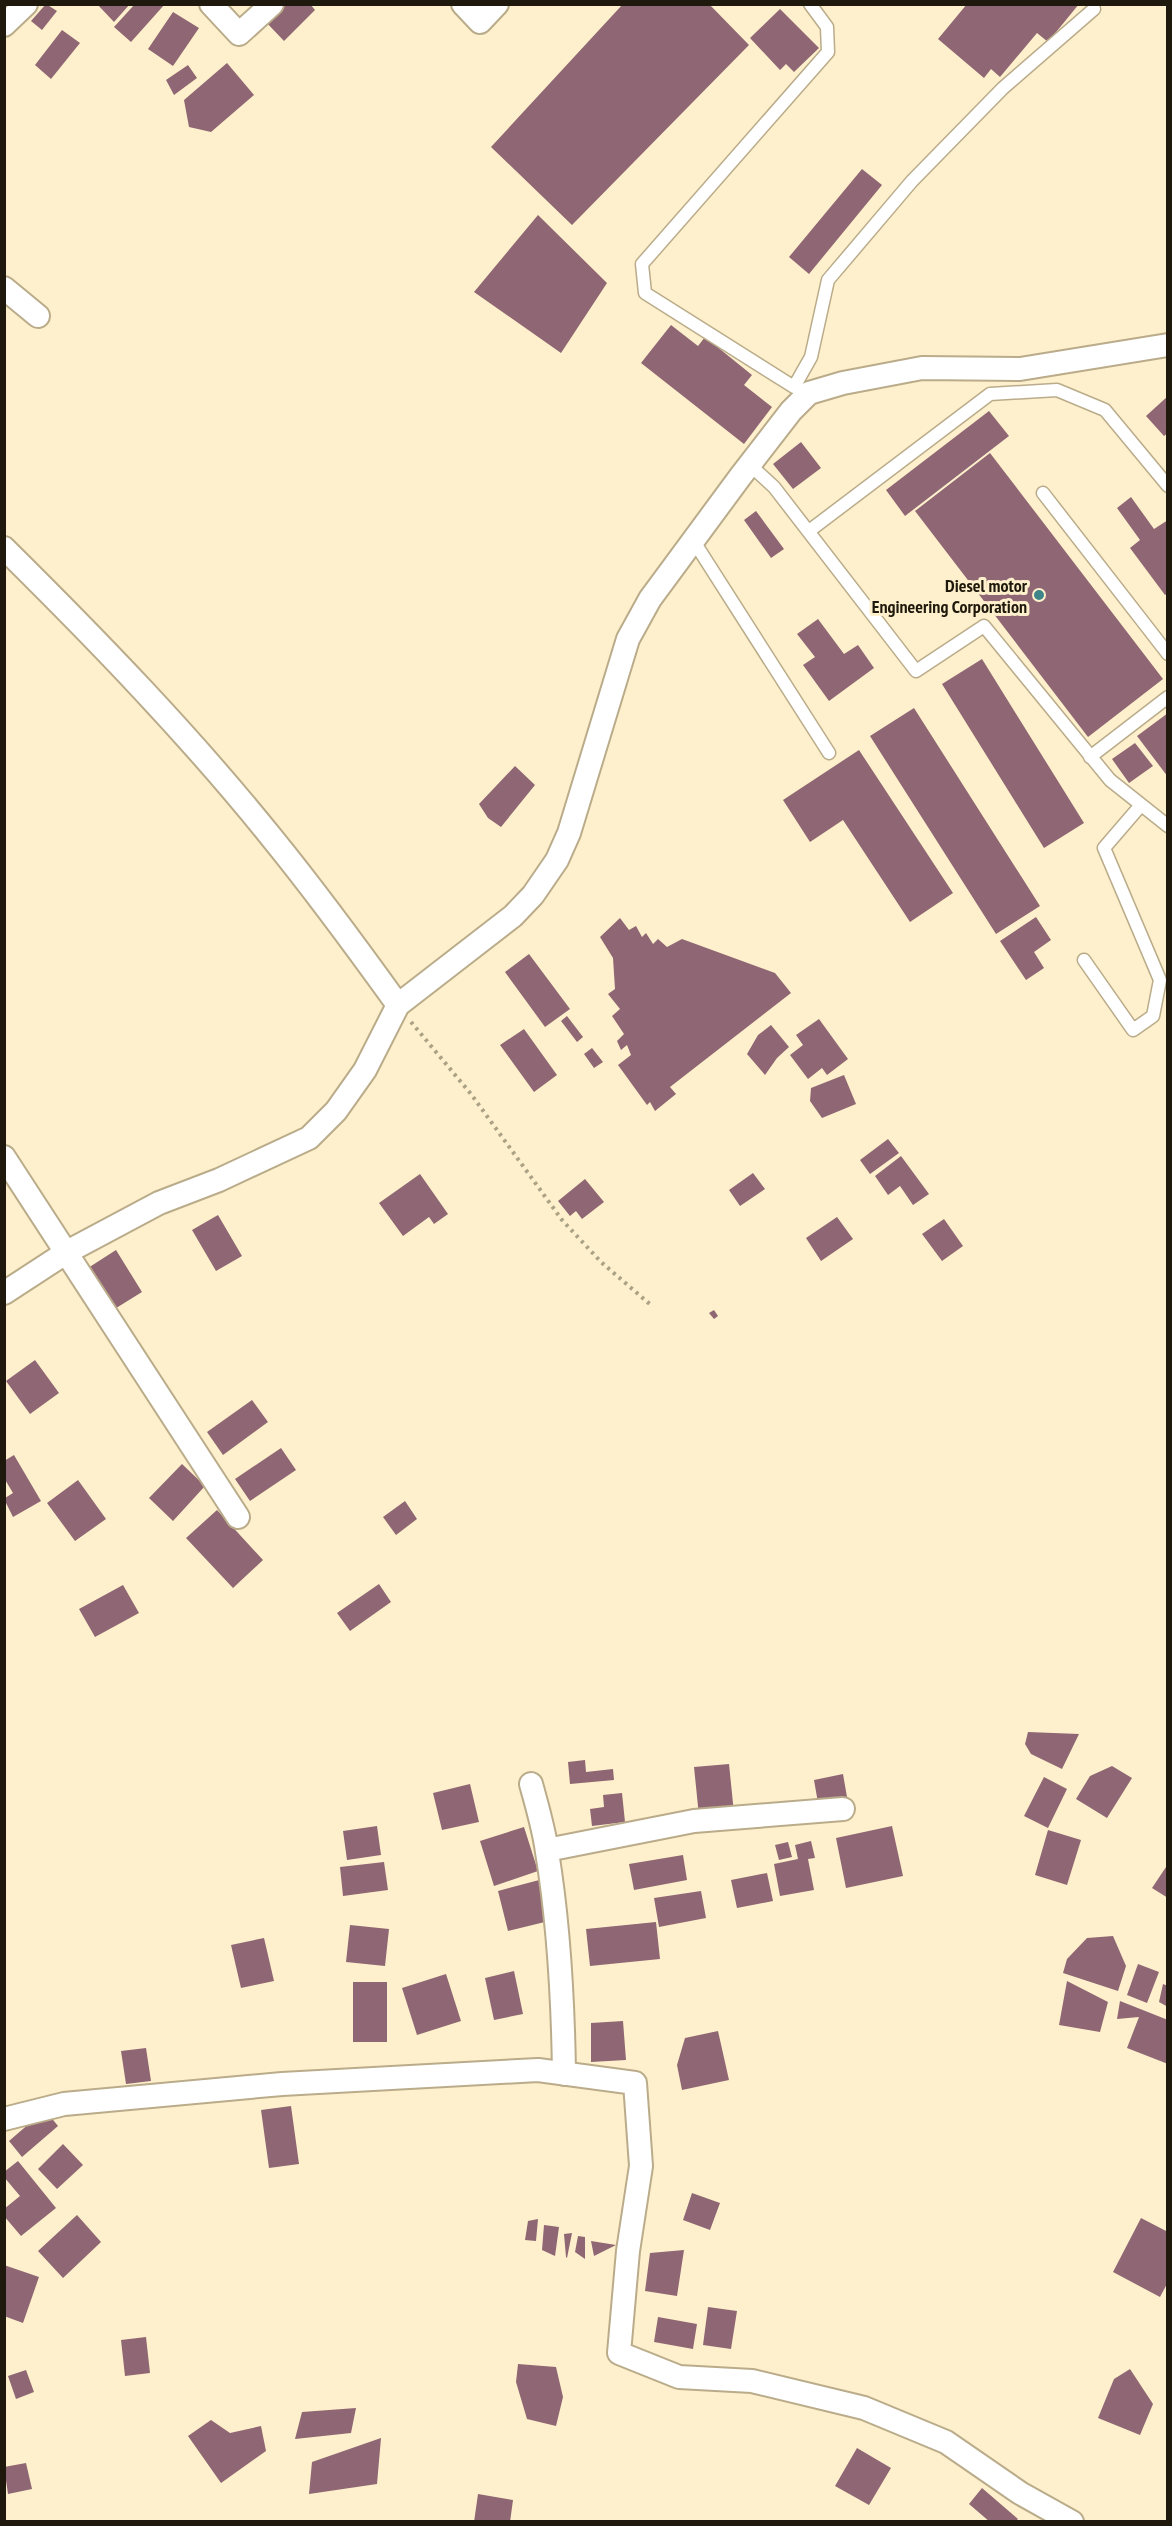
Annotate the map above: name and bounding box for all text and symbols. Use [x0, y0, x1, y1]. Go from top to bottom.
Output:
place label: Diesel motor Engineering Corporation [872, 574, 1028, 618]
marker: Diesel motor Engineering Corporation [1032, 588, 1046, 602]

